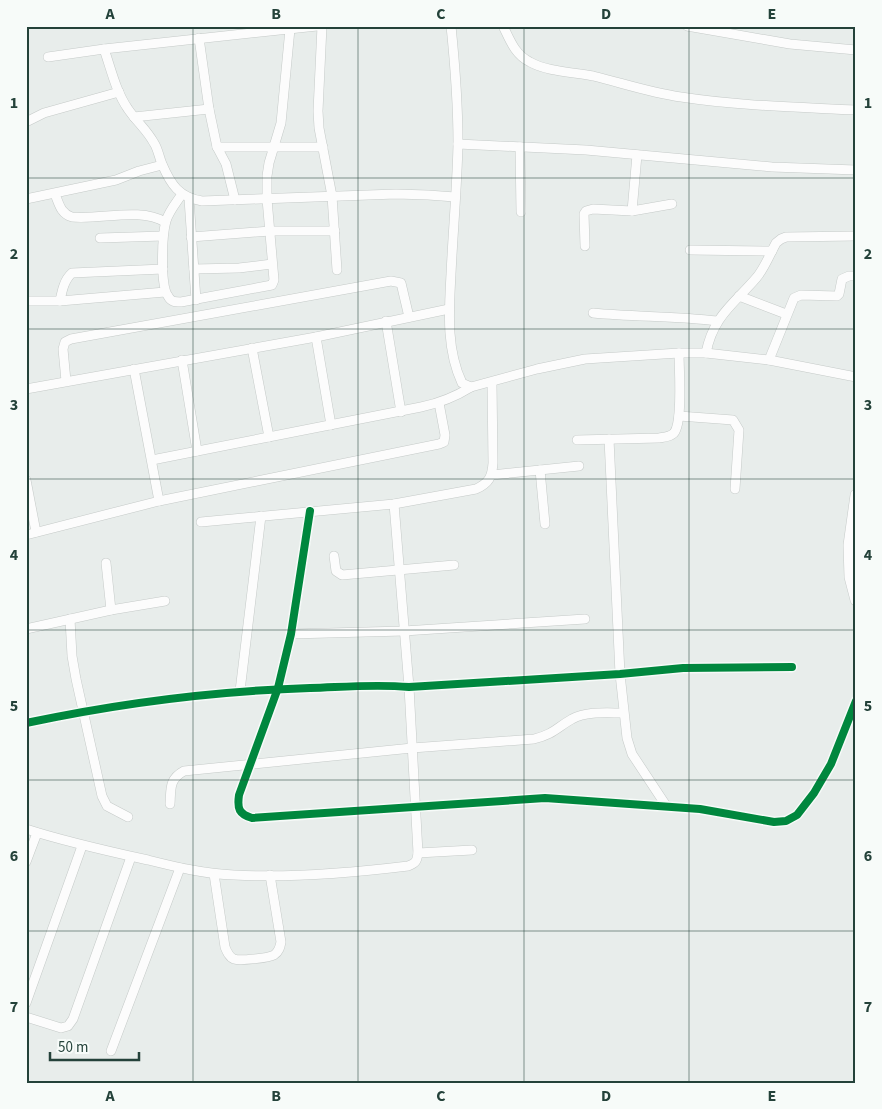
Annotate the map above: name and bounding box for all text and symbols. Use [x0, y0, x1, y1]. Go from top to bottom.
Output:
text: A [104, 3, 115, 25]
text: B [271, 3, 281, 25]
text: C [436, 3, 446, 25]
text: D [601, 3, 611, 25]
text: E [768, 3, 776, 25]
text: 1 [10, 92, 18, 114]
text: 1 [864, 92, 872, 114]
text: 2 [10, 243, 18, 265]
text: 2 [864, 243, 872, 265]
text: 3 [10, 394, 18, 416]
text: 3 [864, 394, 872, 416]
text: 4 [10, 544, 19, 566]
text: 4 [864, 544, 873, 566]
text: 5 [10, 695, 18, 717]
text: 5 [864, 695, 872, 717]
text: 6 [10, 845, 18, 867]
text: 6 [864, 845, 872, 867]
text: 7 [10, 996, 18, 1018]
text: 7 [864, 996, 872, 1018]
scale bar [50, 1029, 139, 1061]
text: 50 m [58, 1037, 88, 1058]
text: A [104, 1085, 115, 1107]
text: B [271, 1085, 281, 1107]
text: C [436, 1085, 446, 1107]
text: D [601, 1085, 611, 1107]
text: E [768, 1085, 776, 1107]

